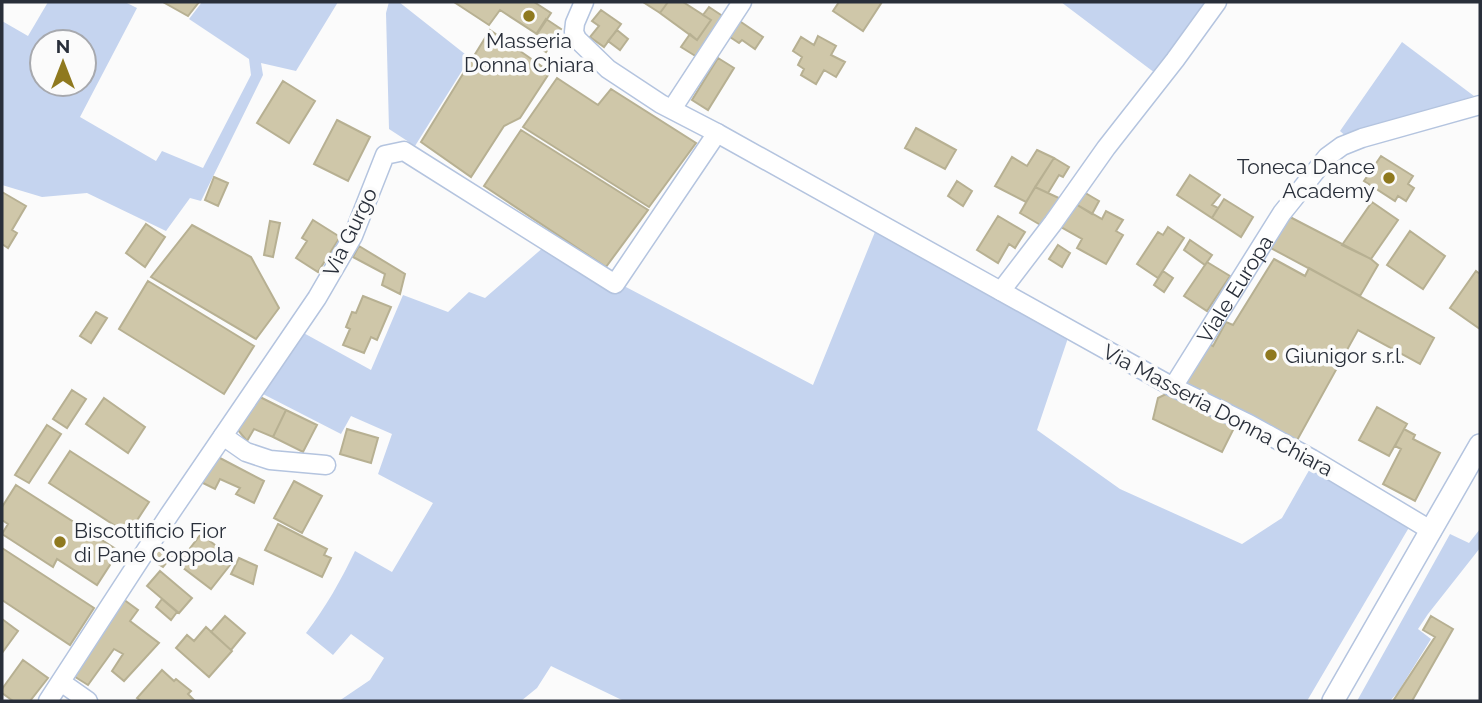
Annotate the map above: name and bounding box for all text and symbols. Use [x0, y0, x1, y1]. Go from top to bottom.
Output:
marker: Masseria Donna Chiara [521, 8, 537, 24]
north arrow [28, 28, 98, 98]
place label: Masseria Donna Chiara [464, 28, 594, 77]
text: N [56, 35, 70, 57]
place label: Toneca Dance Academy [1237, 154, 1375, 203]
marker: Toneca Dance Academy [1381, 170, 1397, 186]
street label: Via Gurgo [318, 184, 382, 280]
street label: Viale Europa [1191, 230, 1278, 347]
street label: Via Masseria Donna Chiara [1099, 339, 1337, 481]
place label: Giunigor s.r.l. [1285, 343, 1405, 368]
marker: Giunigor s.r.l. [1263, 347, 1279, 363]
place label: Biscottificio Fior di Pane Coppola [74, 518, 234, 567]
marker: Biscottificio Fior di Pane Coppola [52, 534, 68, 550]

